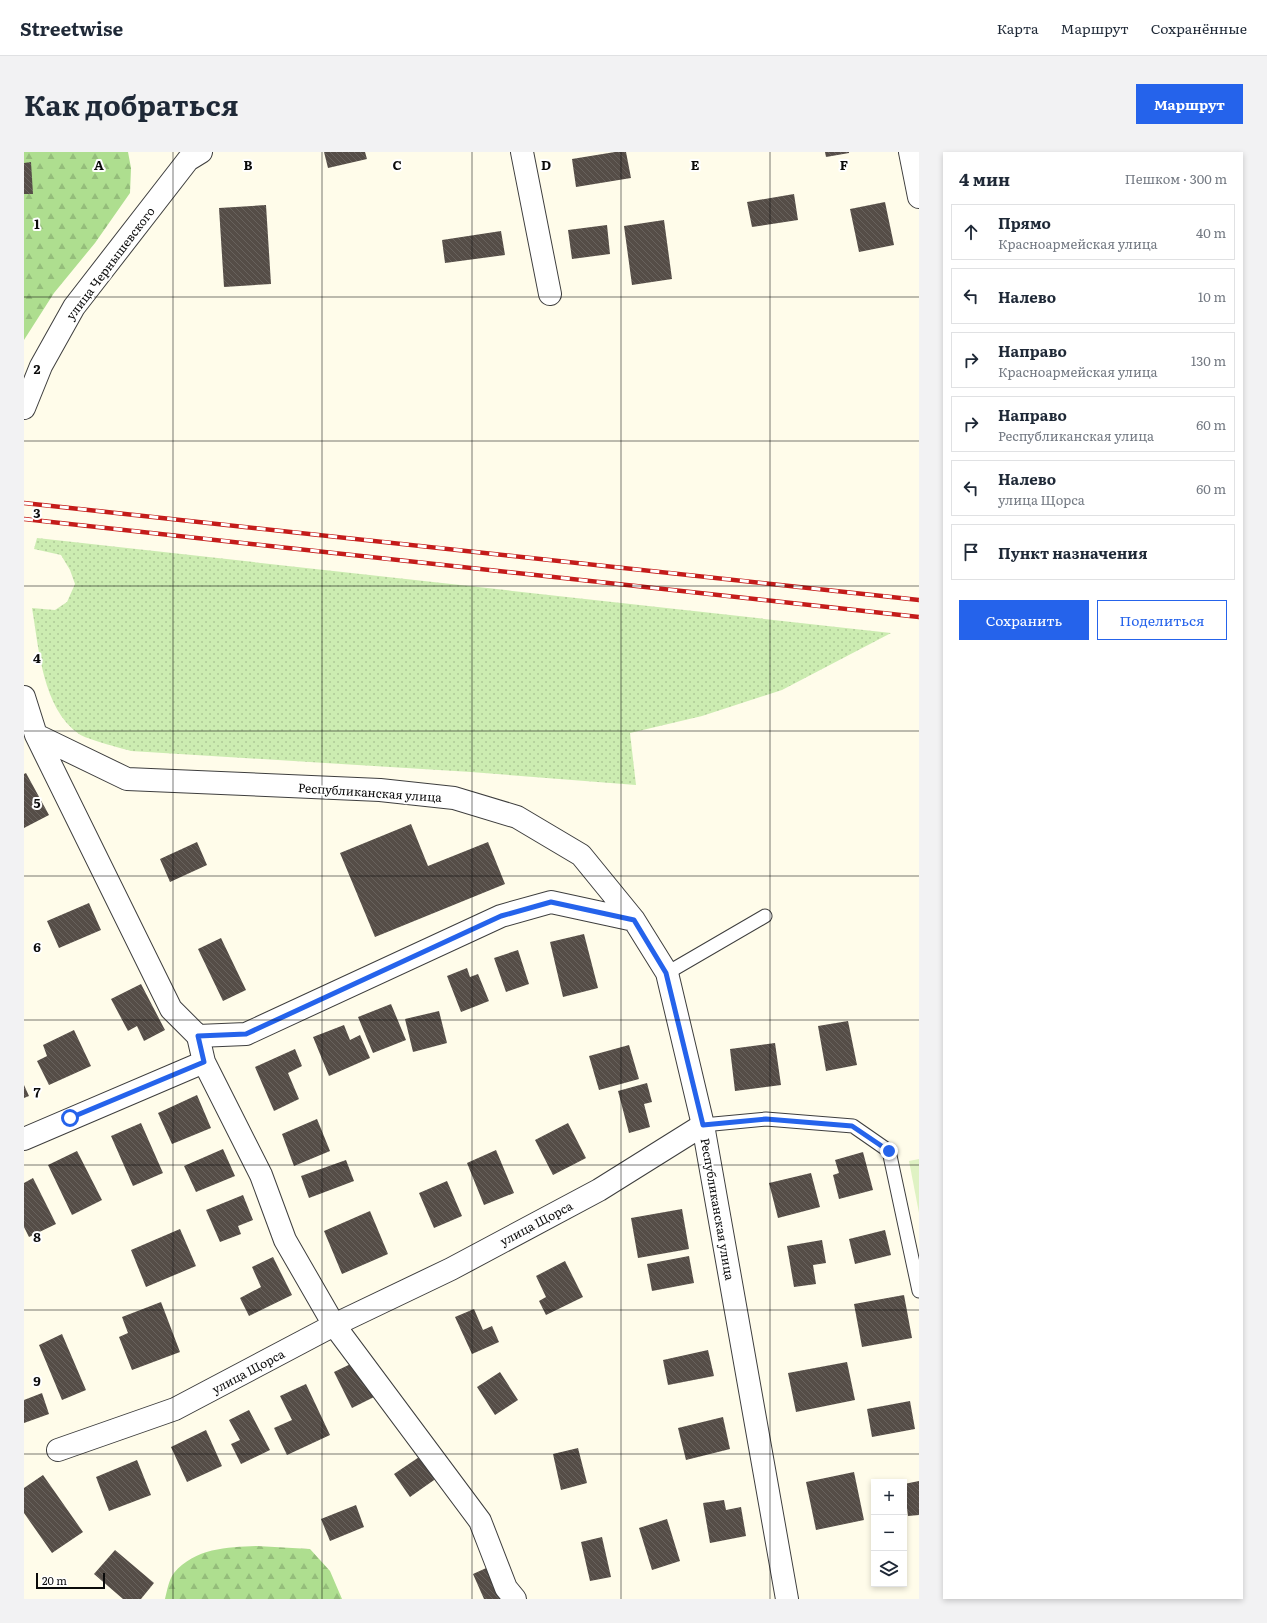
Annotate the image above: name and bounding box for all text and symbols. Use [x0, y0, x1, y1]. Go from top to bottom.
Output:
text: Streetwise [20, 14, 123, 42]
text: Карта [997, 18, 1039, 38]
text: Маршрут [1061, 18, 1129, 38]
text: Сохранённые [1151, 18, 1247, 38]
text: Как добраться [24, 83, 239, 125]
button: Маршрут [1136, 84, 1243, 124]
text: A [94, 155, 104, 174]
text: B [244, 155, 253, 174]
text: C [392, 155, 402, 174]
text: D [541, 155, 551, 174]
text: E [691, 155, 700, 174]
text: F [840, 155, 848, 174]
text: 4 мин [959, 166, 1010, 191]
text: Пешком · 300 m [1125, 169, 1227, 188]
street label: улица Чернышевского [61, 203, 159, 323]
text: Прямо [998, 211, 1051, 234]
text: 1 [34, 214, 40, 233]
icon: ahead [960, 221, 982, 243]
text: 40 m [1196, 223, 1226, 242]
text: Красноармейская улица [998, 234, 1158, 253]
icon: left [960, 285, 982, 307]
text: Налево [998, 285, 1056, 308]
text: 10 m [1198, 287, 1226, 306]
text: Направо [998, 339, 1067, 362]
icon: right [960, 349, 982, 371]
text: 130 m [1191, 351, 1226, 370]
text: 2 [34, 359, 41, 378]
text: Красноармейская улица [998, 362, 1158, 381]
text: Направо [998, 403, 1067, 426]
icon: right [960, 413, 982, 435]
text: 60 m [1196, 415, 1226, 434]
text: Республиканская улица [998, 426, 1154, 445]
text: Налево [998, 467, 1056, 490]
icon: left [960, 477, 982, 499]
text: 60 m [1196, 479, 1226, 498]
text: улица Щорса [998, 490, 1085, 509]
text: 3 [33, 503, 41, 522]
icon: arrive [960, 541, 982, 563]
text: Пункт назначения [998, 541, 1148, 564]
button: Сохранить [959, 600, 1089, 640]
button: Поделиться [1097, 600, 1227, 640]
text: 4 [33, 648, 41, 667]
street label: Республиканская улица [298, 778, 443, 806]
text: 5 [33, 793, 41, 812]
text: 6 [33, 937, 41, 956]
text: 7 [33, 1082, 41, 1101]
route start [61, 1109, 79, 1127]
street label: Республиканская улица [697, 1137, 739, 1282]
route end [880, 1142, 898, 1160]
street label: улица Щорса [496, 1196, 576, 1250]
text: 8 [33, 1227, 41, 1246]
street label: улица Щорса [208, 1344, 288, 1398]
text: 9 [33, 1371, 41, 1390]
map controls [871, 1479, 907, 1587]
button: + [871, 1479, 907, 1515]
button: − [871, 1515, 907, 1551]
button: layers [871, 1551, 907, 1587]
scale bar [36, 1571, 105, 1590]
text: 20 m [42, 1572, 67, 1588]

